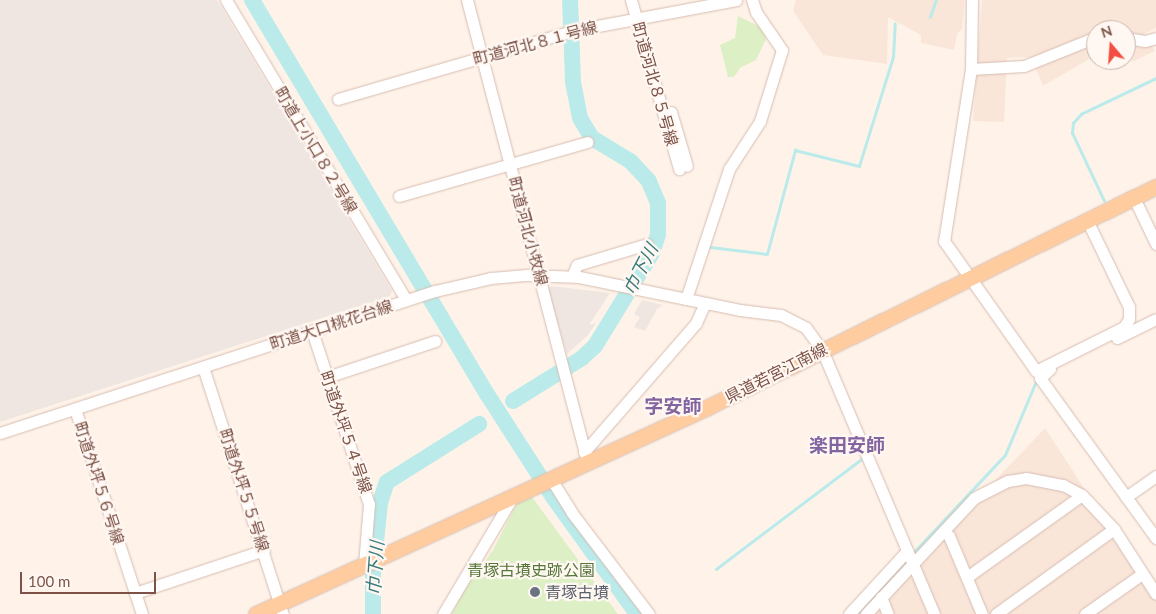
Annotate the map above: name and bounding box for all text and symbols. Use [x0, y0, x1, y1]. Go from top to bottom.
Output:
street label: 町道河北８１号線 [471, 17, 599, 69]
street label: 町道河北８５号線 [628, 20, 682, 148]
north arrow [1086, 20, 1136, 70]
text: N [1099, 21, 1114, 41]
street label: 町道上小口８２号線 [271, 83, 361, 217]
street label: 町道河北小牧線 [504, 174, 552, 288]
water label: 巾下川 [618, 240, 662, 298]
street label: 町道大口桃花台線 [267, 296, 395, 354]
street label: 県道若宮江南線 [722, 339, 830, 407]
street label: 町道外坪５４号線 [316, 368, 376, 496]
district label: 字安師 [645, 395, 701, 417]
street label: 町道外坪５６号線 [70, 419, 128, 547]
street label: 町道外坪５５号線 [215, 426, 273, 554]
district label: 楽田安師 [809, 434, 885, 456]
water label: 巾下川 [362, 540, 388, 596]
park label: 青塚古墳史跡公園 [467, 560, 595, 580]
scale bar [22, 562, 159, 594]
text: 100 m [28, 572, 70, 590]
place label: 青塚古墳 [545, 582, 609, 602]
marker: 青塚古墳 [529, 586, 541, 598]

